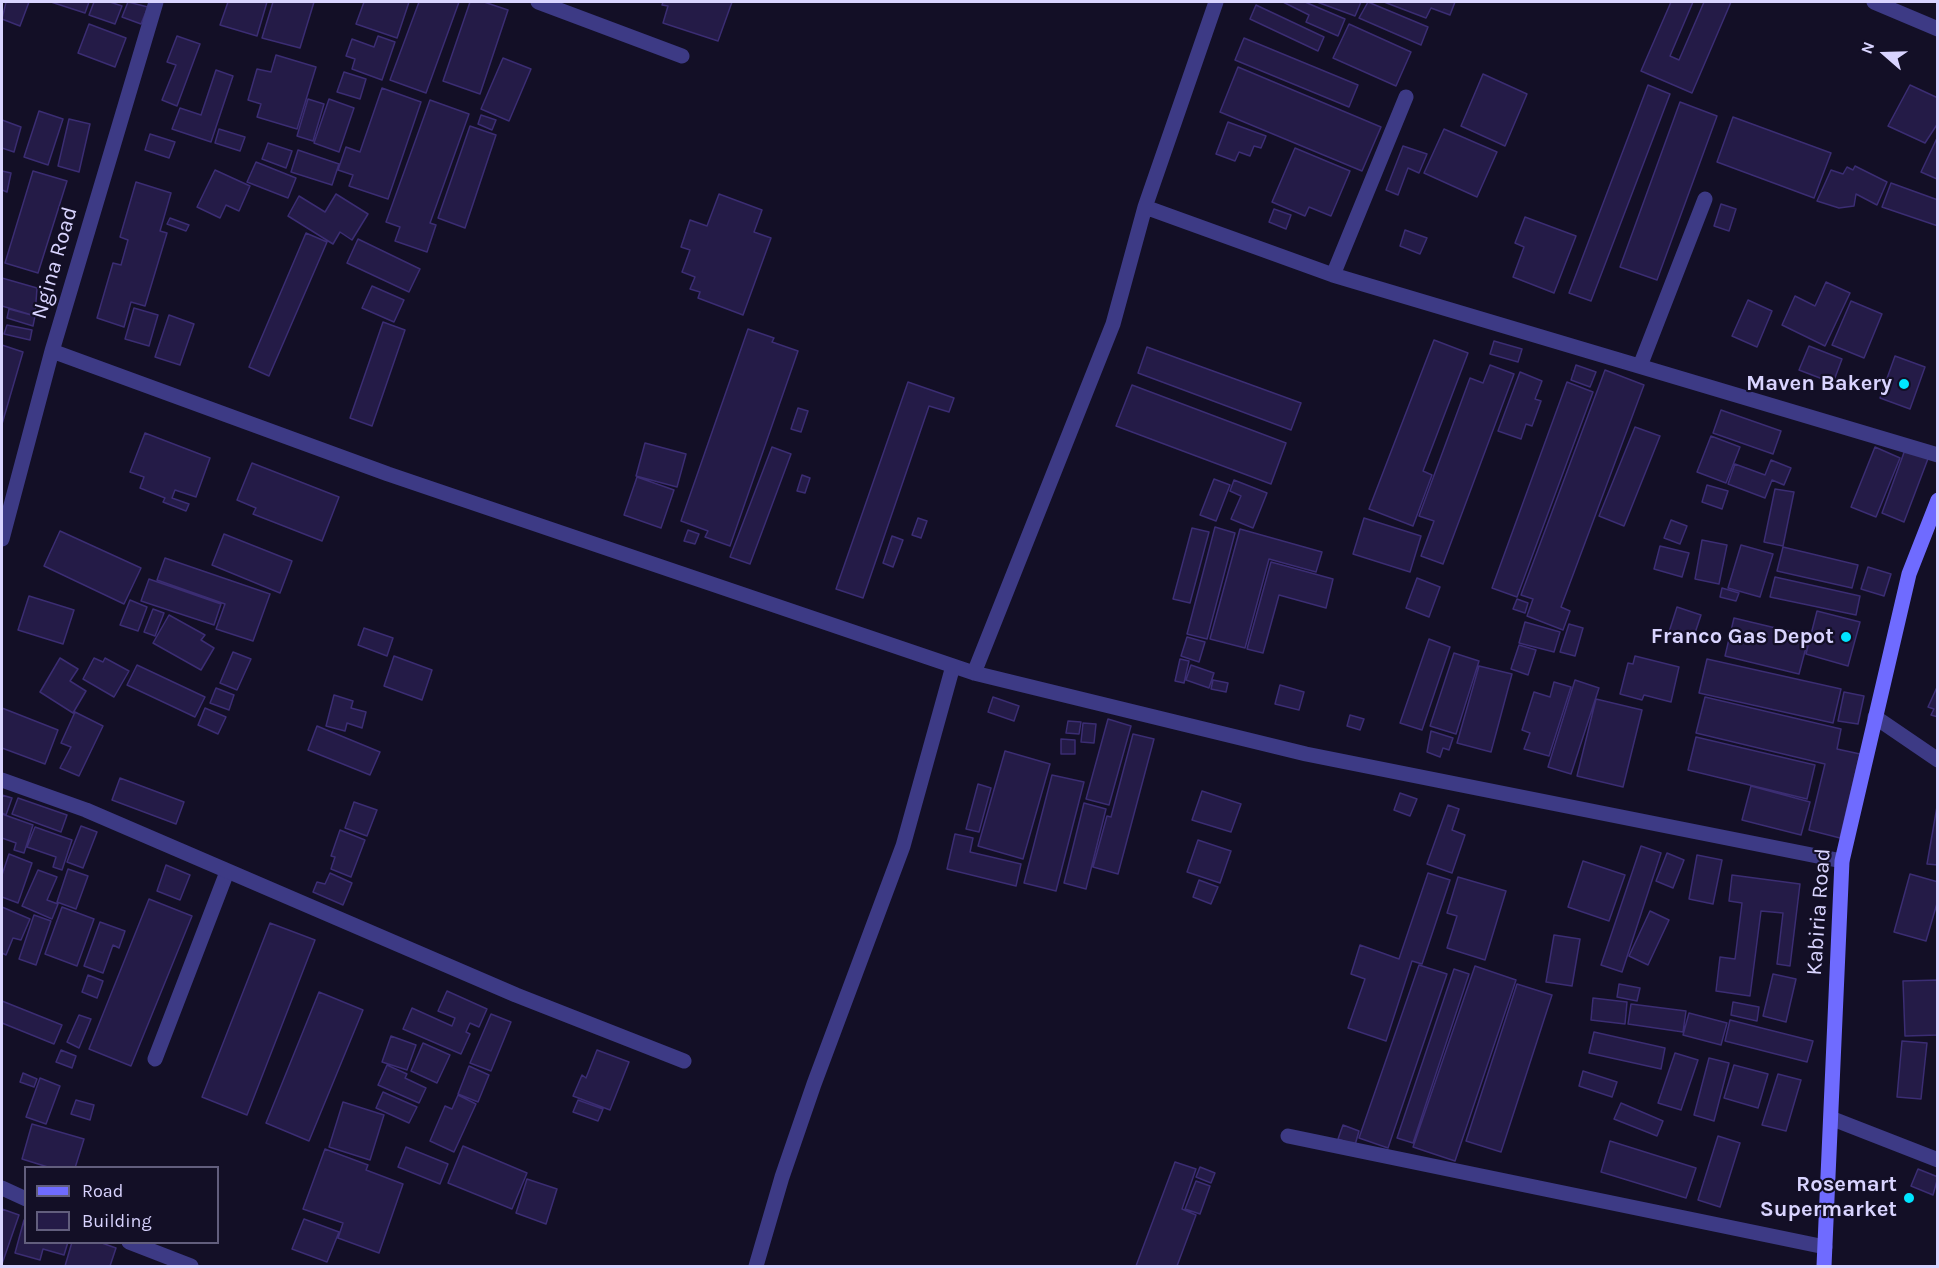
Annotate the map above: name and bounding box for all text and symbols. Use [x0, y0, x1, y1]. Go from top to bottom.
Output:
north arrow [1855, 24, 1915, 84]
text: N [1857, 39, 1879, 56]
street label: Ngina Road [26, 204, 84, 322]
place label: Maven Bakery [1746, 371, 1892, 397]
marker: Maven Bakery [1897, 377, 1911, 391]
place label: Franco Gas Depot [1651, 624, 1834, 650]
marker: Franco Gas Depot [1839, 630, 1853, 644]
street label: Kabiria Road [1801, 847, 1837, 977]
legend [24, 1166, 219, 1244]
place label: Rosemart Supermarket [1760, 1172, 1897, 1224]
text: Road [82, 1180, 123, 1202]
marker: Rosemart Supermarket [1902, 1191, 1916, 1205]
text: Building [82, 1210, 152, 1232]

